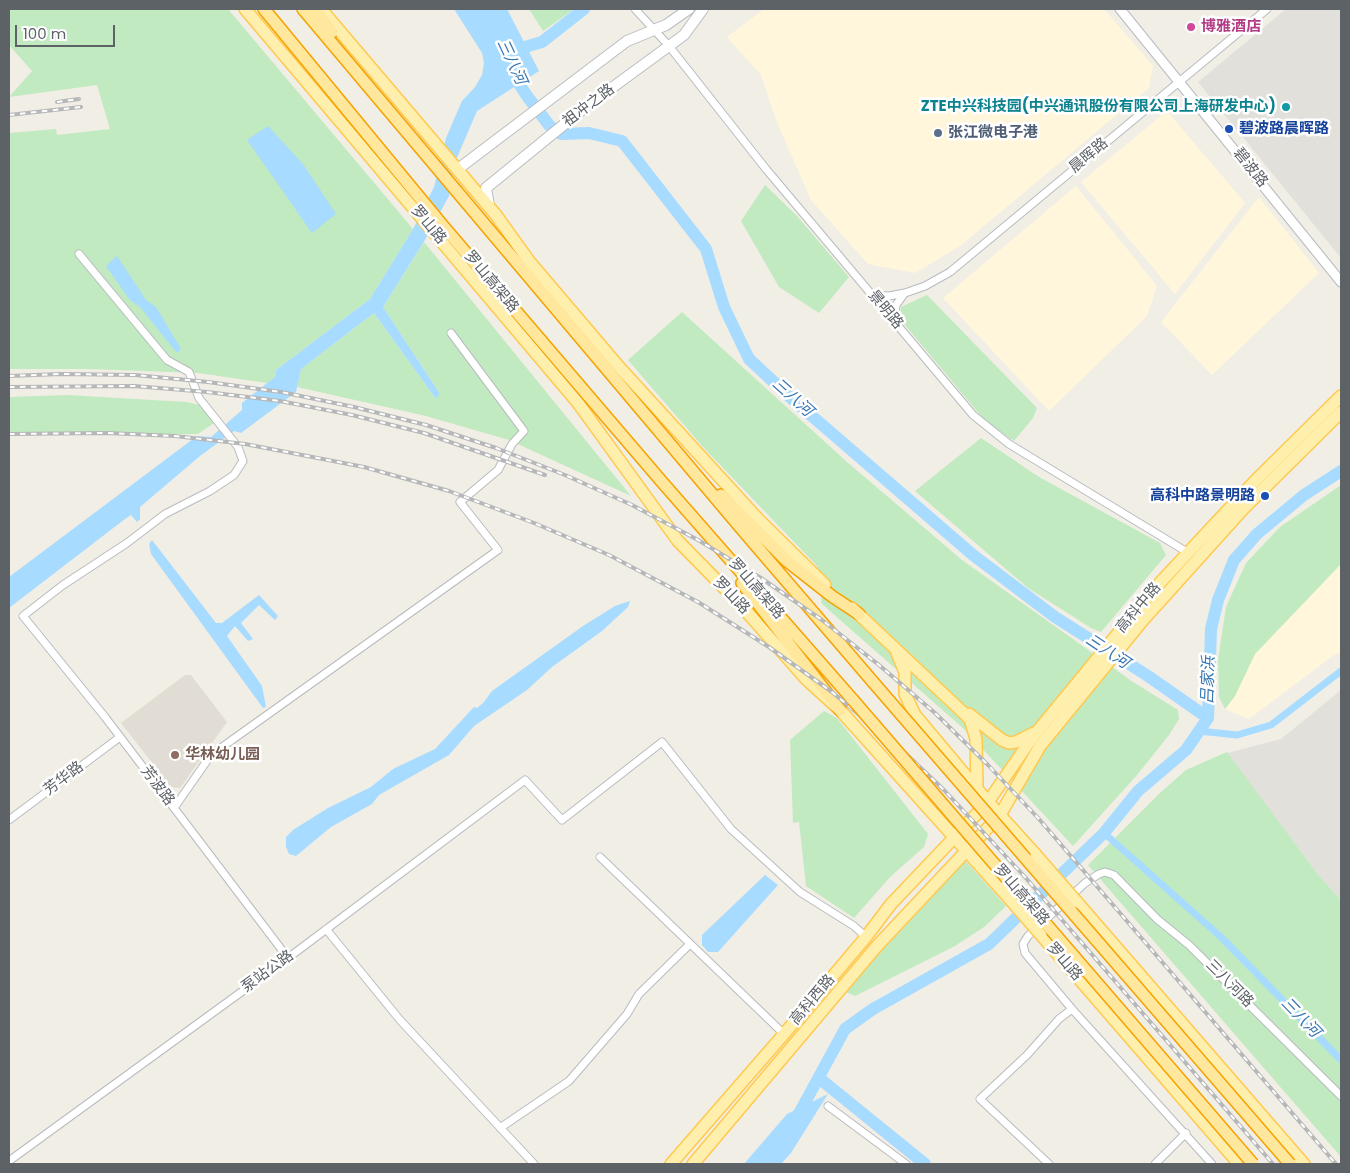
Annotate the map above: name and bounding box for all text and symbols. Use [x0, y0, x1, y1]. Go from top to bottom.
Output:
scale bar [18, 15, 118, 47]
place label: 博雅酒店 [1201, 18, 1261, 36]
marker: 博雅酒店 [1185, 21, 1197, 33]
text: 100 m [23, 23, 66, 44]
water label: 三八河 [492, 36, 530, 88]
street label: 祖冲之路 [560, 81, 618, 131]
place label: ZTE中兴科技园(中兴通讯股份有限公司上海研发中心) [921, 98, 1276, 116]
marker: ZTE中兴科技园(中兴通讯股份有限公司上海研发中心) [1280, 101, 1292, 113]
place label: 碧波路晨晖路 [1239, 120, 1329, 138]
marker: 碧波路晨晖路 [1223, 123, 1235, 135]
place label: 张江微电子港 [948, 124, 1038, 142]
marker: 张江微电子港 [932, 127, 944, 139]
street label: 晨晖路 [1066, 135, 1112, 177]
street label: 碧波路 [1229, 145, 1271, 191]
street label: 罗山路 [407, 202, 449, 248]
street label: 罗山高架路 [460, 247, 522, 317]
street label: 景明路 [864, 287, 906, 333]
water label: 三八河 [768, 375, 816, 421]
place label: 高科中路景明路 [1150, 487, 1255, 505]
marker: 高科中路景明路 [1259, 490, 1271, 502]
street label: 罗山高架路 [725, 555, 787, 623]
street label: 罗山路 [709, 574, 753, 618]
street label: 高科中路 [1113, 579, 1165, 637]
water label: 三八河 [1082, 631, 1132, 673]
water label: 吕家浜 [1199, 656, 1219, 704]
place label: 华林幼儿园 [185, 746, 260, 764]
marker: 华林幼儿园 [169, 749, 181, 761]
street label: 芳华路 [41, 758, 87, 800]
street label: 芳波路 [136, 763, 178, 809]
street label: 罗山高架路 [990, 861, 1052, 929]
street label: 罗山路 [1042, 939, 1086, 985]
street label: 泵站公路 [238, 947, 298, 997]
street label: 三八河路 [1201, 956, 1257, 1012]
street label: 高科西路 [787, 971, 839, 1029]
water label: 三八河 [1276, 994, 1324, 1042]

